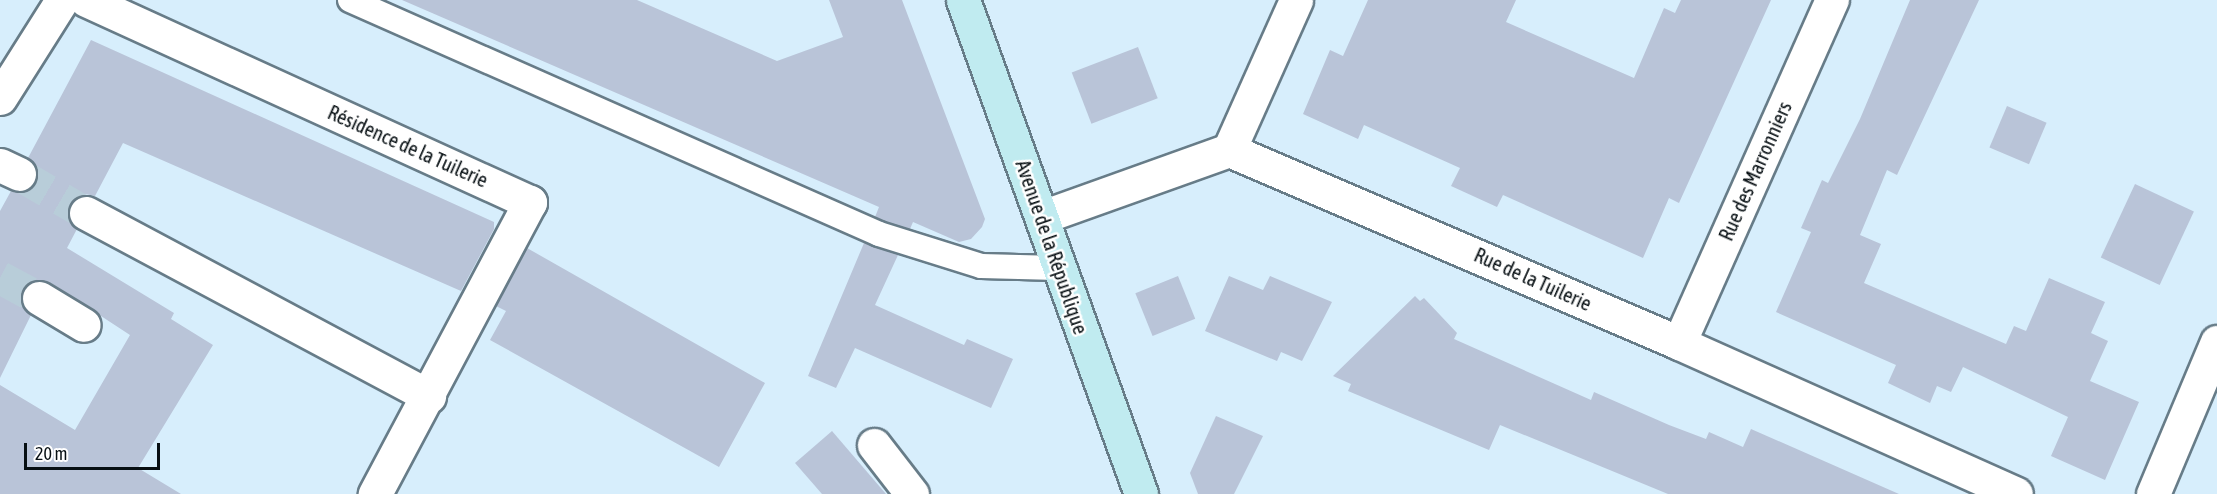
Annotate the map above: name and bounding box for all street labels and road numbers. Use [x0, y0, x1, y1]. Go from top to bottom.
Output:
street label: Rue des Marronniers [1714, 98, 1796, 244]
street label: Résidence de la Tuilerie [324, 100, 492, 192]
street label: Avenue de la République [1011, 157, 1093, 337]
street label: Rue de la Tuilerie [1471, 242, 1595, 316]

